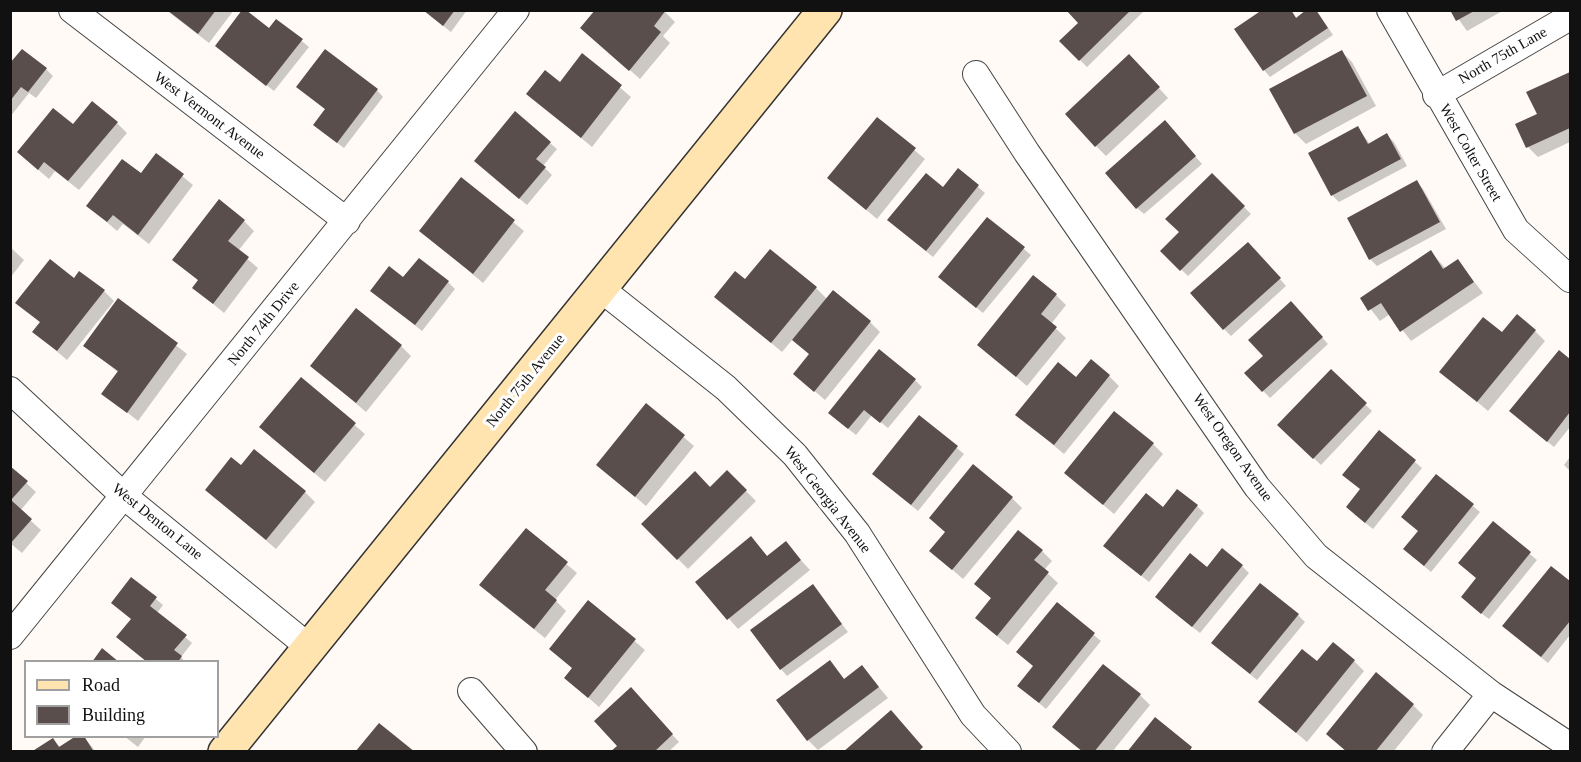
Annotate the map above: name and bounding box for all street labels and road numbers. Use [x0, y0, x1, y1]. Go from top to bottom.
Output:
street label: North 75th Lane [1456, 23, 1550, 89]
street label: West Vermont Avenue [150, 68, 268, 164]
street label: West Colter Street [1435, 101, 1505, 205]
street label: North 74th Drive [224, 278, 304, 370]
street label: North 75th Avenue [483, 331, 569, 431]
street label: West Oregon Avenue [1188, 391, 1276, 505]
street label: West Georgia Avenue [780, 443, 874, 557]
street label: West Denton Lane [108, 480, 206, 564]

